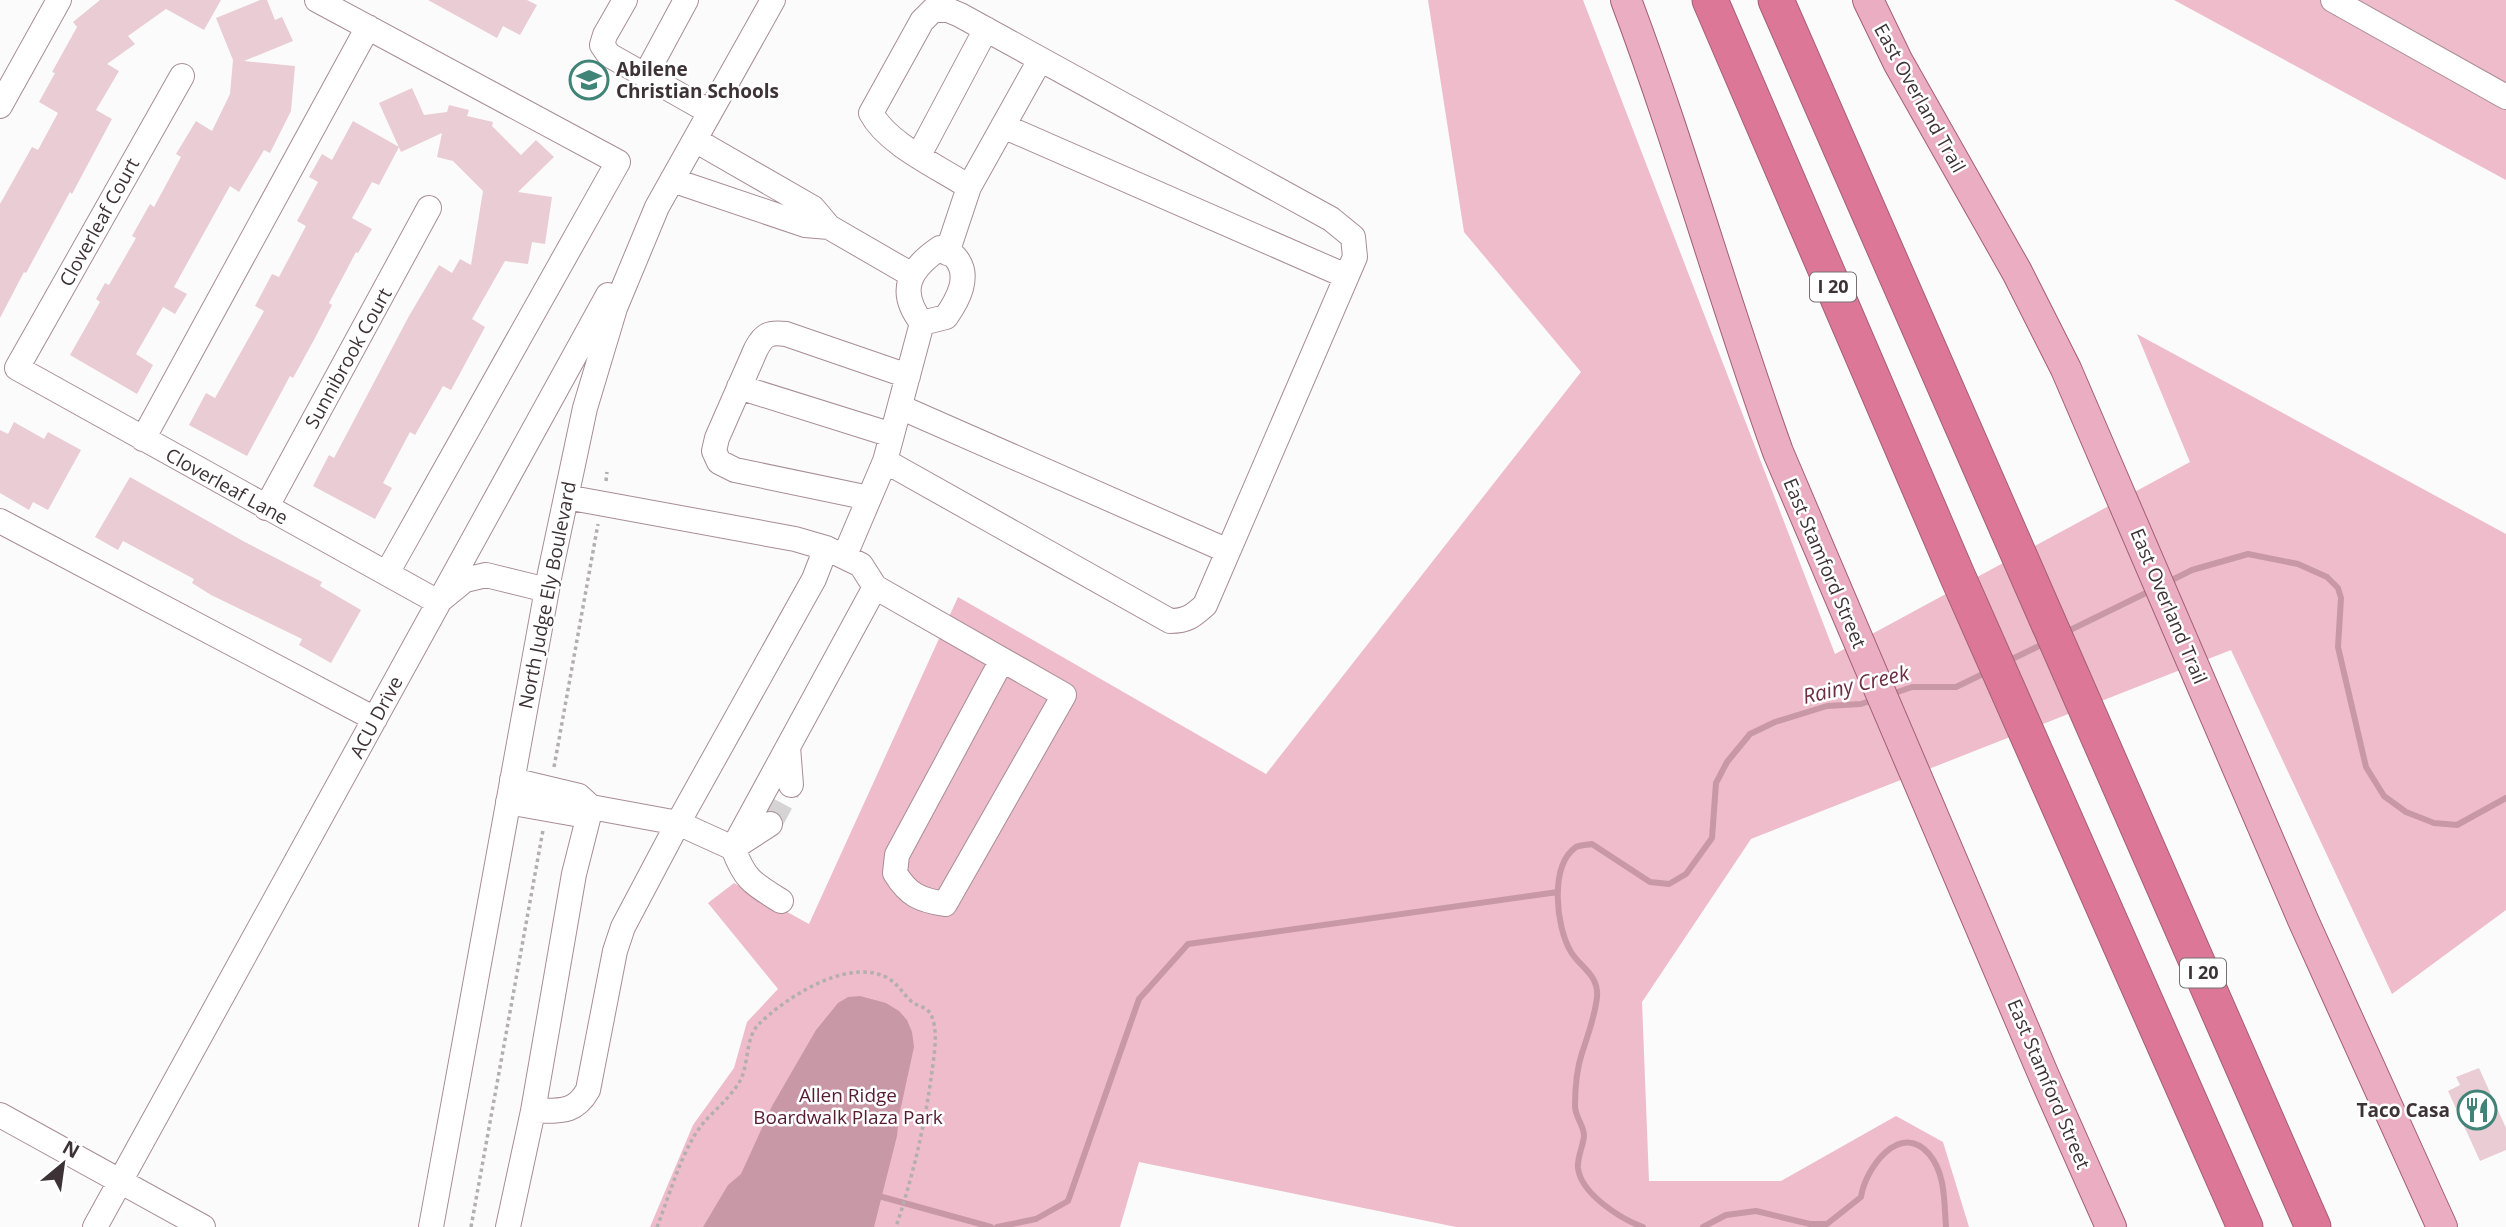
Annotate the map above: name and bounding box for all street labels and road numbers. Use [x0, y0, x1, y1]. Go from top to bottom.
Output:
street label: East Overland Trail [1868, 19, 1972, 177]
street label: Cloverleaf Court [53, 153, 145, 291]
road number: I 20 [1810, 272, 1856, 302]
street label: Sunnibrook Court [299, 283, 398, 433]
street label: Cloverleaf Lane [161, 442, 293, 530]
street label: East Stamford Street [1777, 474, 1873, 652]
street label: North Judge Ely Boulevard [512, 479, 582, 711]
street label: East Overland Trail [2124, 524, 2214, 688]
street label: ACU Drive [344, 671, 408, 763]
road number: I 20 [2180, 958, 2226, 988]
street label: East Stamford Street [2001, 995, 2097, 1173]

